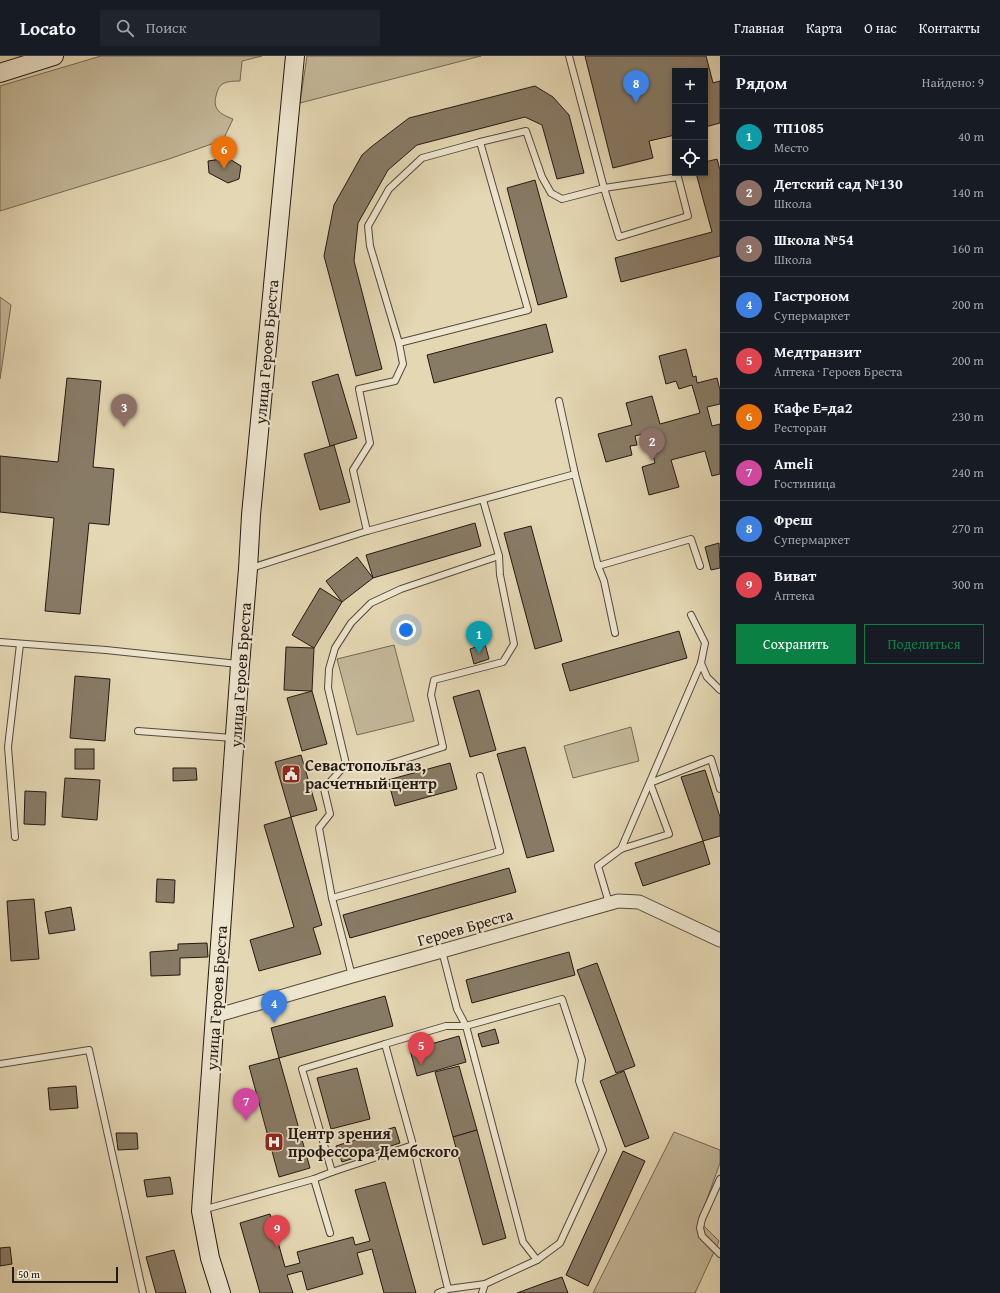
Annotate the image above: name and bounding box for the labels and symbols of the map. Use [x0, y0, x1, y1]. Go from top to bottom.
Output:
pin: 8 [623, 70, 649, 103]
pin: 6 [211, 136, 237, 169]
street label: улица Героев Бреста [248, 278, 284, 426]
pin: 3 [111, 394, 137, 427]
pin: 2 [639, 428, 665, 461]
street label: улица Героев Бреста [223, 601, 257, 749]
your location [396, 620, 416, 640]
pin: 1 [466, 621, 492, 654]
place label: Севастопольгаз, расчетный центр [305, 753, 437, 795]
public building icon: Севастопольгаз, расчетный центр [280, 763, 302, 785]
street label: Героев Бреста [414, 902, 516, 952]
street label: улица Героев Бреста [199, 924, 233, 1072]
pin: 4 [261, 990, 287, 1023]
pin: 5 [408, 1032, 434, 1065]
pin: 7 [233, 1088, 259, 1121]
place label: Центр зрения профессора Дембского [288, 1121, 459, 1163]
hospital icon: Центр зрения профессора Дембского [263, 1131, 285, 1153]
pin: 9 [264, 1215, 290, 1248]
scale bar [12, 1265, 118, 1284]

